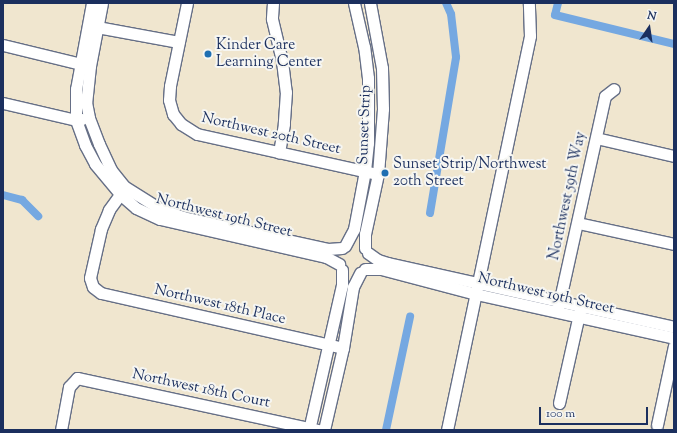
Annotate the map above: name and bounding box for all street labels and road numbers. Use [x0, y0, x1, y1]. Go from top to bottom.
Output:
street label: Sunset Strip [355, 85, 375, 165]
street label: Northwest 20th Street [200, 109, 342, 159]
street label: Northwest 59th Way [546, 130, 590, 262]
street label: Northwest 19th Street [154, 190, 294, 242]
street label: Northwest 19th Street [476, 270, 616, 318]
street label: Northwest 18th Place [153, 281, 287, 329]
street label: Northwest 18th Court [130, 366, 272, 412]

